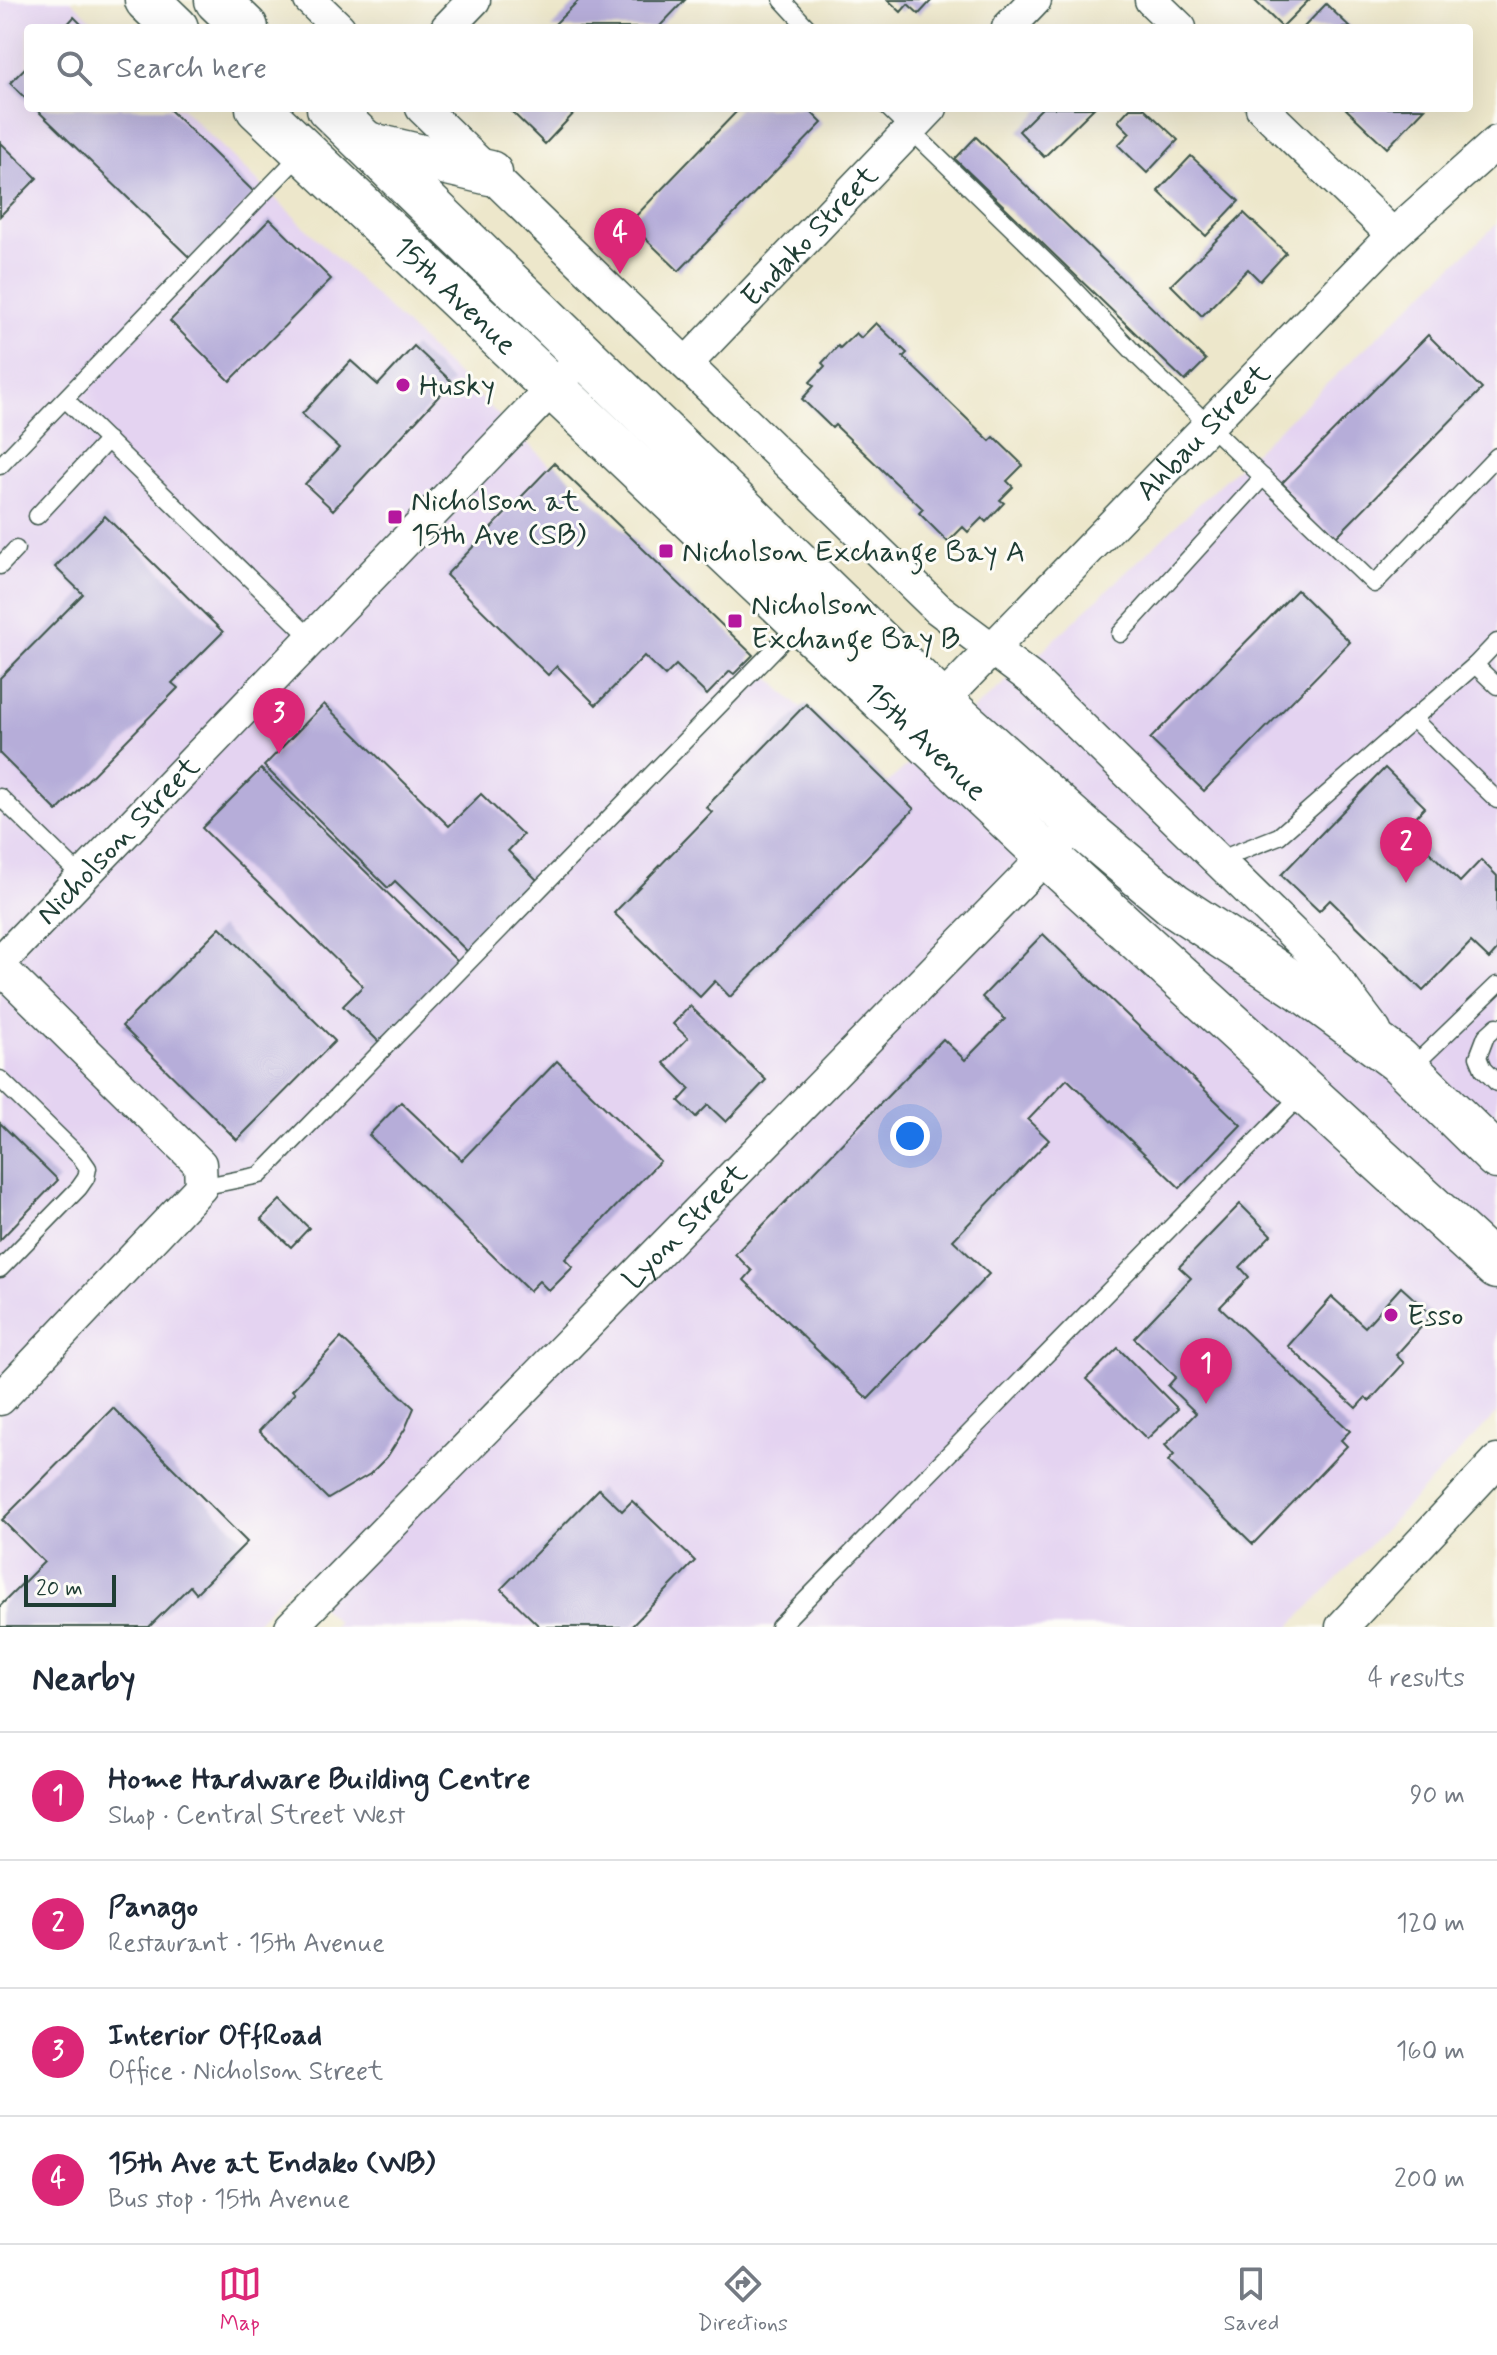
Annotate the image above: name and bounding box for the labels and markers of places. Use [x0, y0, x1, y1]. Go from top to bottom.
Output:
pin: 4 [594, 208, 646, 274]
place label: Husky [419, 367, 495, 406]
marker: Husky [394, 376, 412, 394]
place label: Nicholson at 15th Ave (SB) [411, 482, 587, 555]
marker: Nicholson at 15th Ave (SB) [386, 508, 404, 526]
place label: Nicholson Exchange Bay A [682, 533, 1025, 575]
marker: Nicholson Exchange Bay A [657, 542, 675, 560]
place label: Nicholson Exchange Bay B [751, 586, 960, 662]
marker: Nicholson Exchange Bay B [726, 612, 744, 630]
pin: 3 [253, 688, 305, 754]
pin: 2 [1380, 817, 1432, 883]
place label: Esso [1407, 1297, 1463, 1336]
marker: Esso [1382, 1306, 1400, 1324]
pin: 1 [1180, 1338, 1232, 1404]

